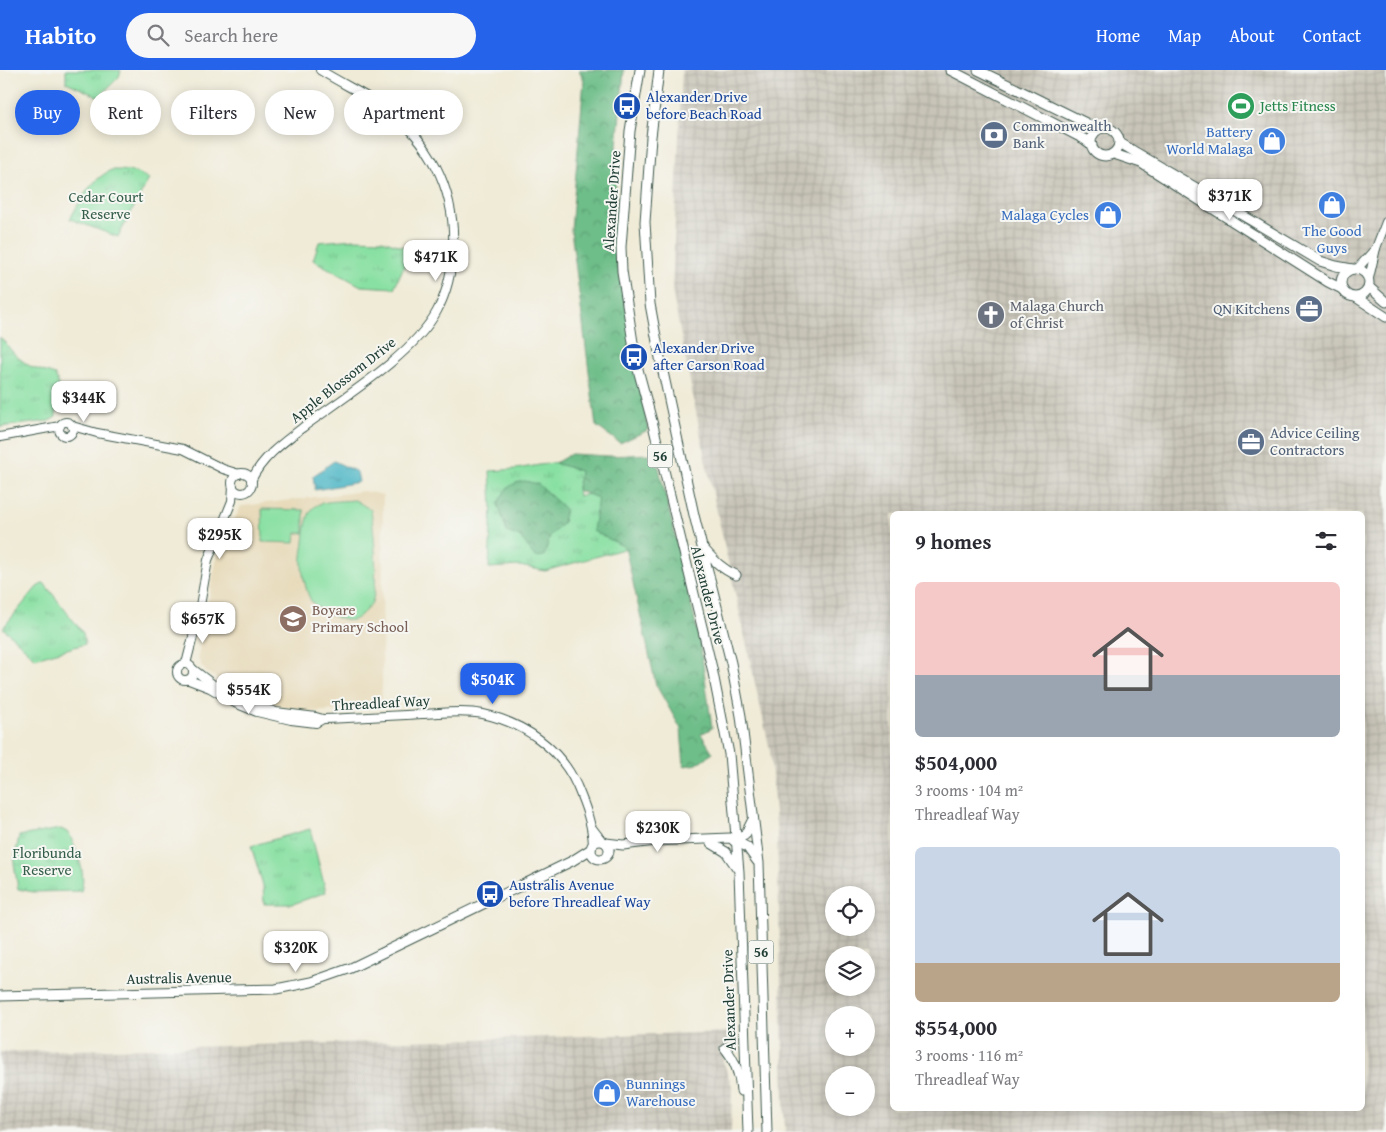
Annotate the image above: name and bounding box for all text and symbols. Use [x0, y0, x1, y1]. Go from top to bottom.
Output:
search box [126, 13, 476, 58]
text: Habito [25, 18, 96, 53]
icon: search [144, 21, 172, 49]
text: Search here [184, 21, 278, 49]
text: Home [1096, 22, 1140, 49]
text: Map [1168, 22, 1201, 49]
text: About [1229, 22, 1275, 49]
text: Contact [1303, 22, 1361, 49]
place label: Alexander Drive before Beach Road [646, 86, 762, 124]
chip: Buy [15, 90, 80, 135]
chip: Rent [90, 90, 161, 135]
chip: Filters [171, 90, 255, 135]
chip: New [265, 90, 334, 135]
chip: Apartment [344, 90, 463, 135]
bus stop icon: Alexander Drive before Beach Road [612, 91, 642, 121]
sports icon: Jetts Fitness [1226, 91, 1256, 121]
place label: Jetts Fitness [1258, 95, 1336, 116]
place label: Commonwealth Bank [1013, 115, 1112, 153]
bank icon: Commonwealth Bank [979, 120, 1009, 150]
place label: Battery World Malaga [1166, 121, 1254, 159]
shop icon: Battery World Malaga [1257, 126, 1287, 156]
street label: Alexander Drive [597, 150, 626, 252]
pin: $371K [1195, 178, 1265, 221]
text: $371K [1208, 183, 1252, 207]
park label: Cedar Court Reserve [68, 186, 144, 224]
shop icon: The Good Guys [1317, 190, 1347, 220]
shop icon: Malaga Cycles [1093, 200, 1123, 230]
place label: Malaga Cycles [1001, 204, 1089, 225]
place label: The Good Guys [1302, 220, 1362, 258]
pin: $471K [401, 240, 471, 282]
text: $471K [414, 244, 458, 268]
office icon: QN Kitchens [1294, 294, 1324, 324]
place label: Malaga Church of Christ [1010, 295, 1105, 333]
place label: QN Kitchens [1213, 298, 1290, 319]
church icon: Malaga Church of Christ [976, 300, 1006, 330]
street label: Apple Blossom Drive [285, 332, 400, 428]
place label: Alexander Drive after Carson Road [653, 337, 765, 375]
bus stop icon: Alexander Drive after Carson Road [619, 342, 649, 372]
pin: $344K [49, 380, 119, 423]
text: $344K [62, 385, 106, 409]
place label: Advice Ceiling Contractors [1270, 422, 1360, 460]
office icon: Advice Ceiling Contractors [1236, 427, 1266, 457]
road number: 56 [648, 444, 672, 468]
pin: $295K [185, 518, 255, 560]
text: $295K [198, 522, 242, 546]
text: 9 homes [915, 526, 991, 557]
icon: filters [1312, 527, 1340, 555]
street label: Alexander Drive [686, 543, 731, 647]
place label: Boyare Primary School [312, 599, 408, 637]
pin: $657K [168, 602, 238, 644]
school or university icon: Boyare Primary School [278, 604, 308, 634]
text: $657K [181, 606, 225, 630]
icon: home [1083, 614, 1173, 704]
pin: $504K [458, 662, 528, 705]
text: $504K [471, 667, 515, 691]
pin: $554K [214, 672, 284, 715]
text: $554K [227, 677, 271, 701]
street label: Threadleaf Way [331, 689, 431, 716]
text: $504,000 [915, 747, 997, 778]
text: 3 rooms · 104 m² [915, 778, 1023, 802]
text: Threadleaf Way [915, 802, 1020, 826]
pin: $230K [623, 810, 693, 853]
text: $230K [636, 815, 680, 839]
park label: Floribunda Reserve [13, 842, 81, 880]
place label: Australis Avenue before Threadleaf Way [509, 874, 651, 912]
bus stop icon: Australis Avenue before Threadleaf Way [475, 879, 505, 909]
icon: home [1083, 879, 1173, 969]
map controls [825, 886, 875, 1116]
button: locate [825, 886, 875, 936]
pin: $320K [261, 930, 331, 973]
text: $320K [274, 935, 318, 959]
road number: 56 [748, 940, 774, 964]
button: layers [825, 946, 875, 996]
street label: Alexander Drive [716, 949, 741, 1051]
street label: Australis Avenue [126, 966, 232, 989]
button: + [825, 1006, 875, 1056]
text: $554,000 [915, 1012, 997, 1043]
text: 3 rooms · 116 m² [915, 1043, 1023, 1067]
button: − [825, 1066, 875, 1116]
text: Threadleaf Way [915, 1067, 1020, 1091]
place label: Bunnings Warehouse [626, 1073, 695, 1111]
shop icon: Bunnings Warehouse [592, 1078, 622, 1108]

